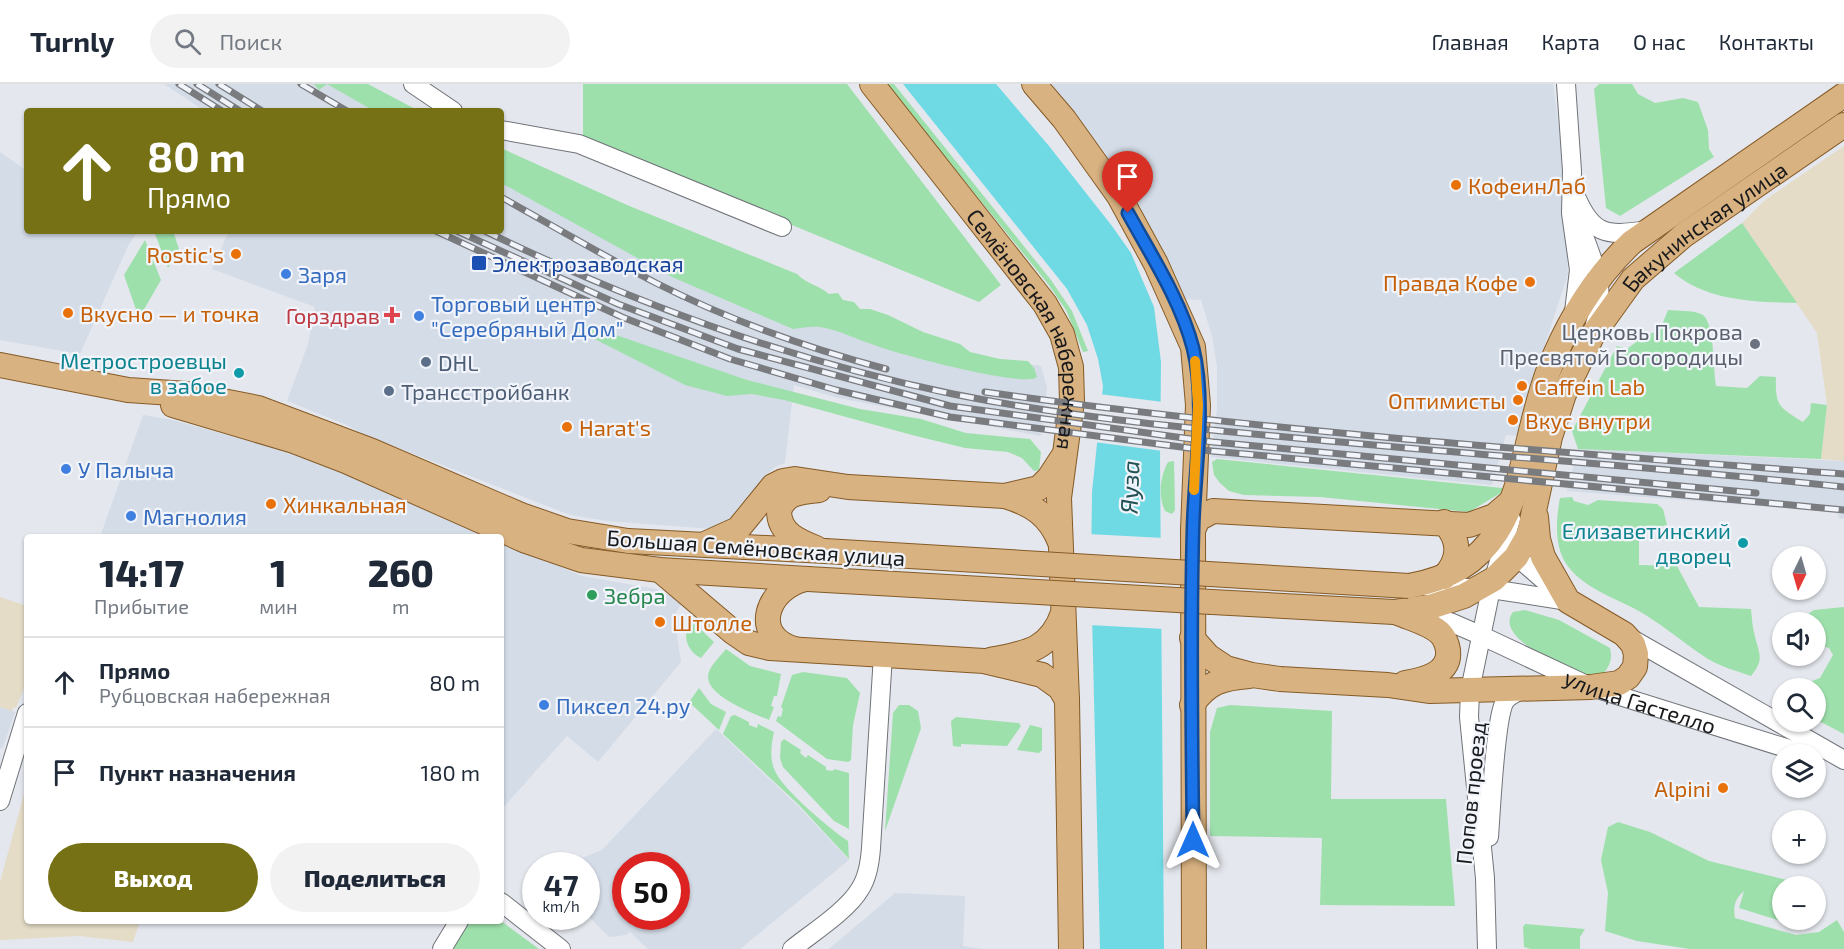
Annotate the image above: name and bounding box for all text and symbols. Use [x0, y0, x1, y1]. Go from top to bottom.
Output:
search box [150, 14, 570, 68]
text: Turnly [30, 24, 114, 58]
icon: search [171, 25, 204, 58]
text: Поиск [219, 28, 282, 54]
text: Главная [1432, 29, 1509, 54]
text: Карта [1542, 29, 1600, 54]
text: О нас [1633, 29, 1686, 54]
text: Контакты [1719, 29, 1814, 54]
text: 80 m [147, 130, 246, 180]
icon: ahead [48, 132, 126, 210]
pin [1102, 151, 1153, 213]
street label: Бакунинская улица [1616, 155, 1791, 296]
icon: arrive [1111, 160, 1144, 193]
place label: КофеинЛаб [1468, 172, 1586, 198]
marker: КофеинЛаб [1449, 178, 1463, 192]
text: Прямо [147, 181, 231, 213]
street label: Семёновская набережная [962, 203, 1086, 452]
place label: Rostic's [146, 241, 224, 267]
marker: Rostic's [229, 247, 243, 261]
place label: Электрозаводская [492, 250, 684, 276]
marker: Электрозаводская [470, 254, 488, 272]
place label: Заря [298, 261, 347, 287]
marker: Заря [279, 267, 293, 281]
place label: Правда Кофе [1383, 269, 1518, 295]
marker: Правда Кофе [1523, 275, 1537, 289]
place label: Торговый центр "Серебряный Дом" [431, 290, 624, 341]
place label: Вкусно — и точка [80, 300, 259, 327]
place label: Горздрав [286, 302, 380, 328]
marker: Вкусно — и точка [61, 306, 75, 320]
marker: Горздрав [385, 308, 399, 322]
marker: Торговый центр "Серебряный Дом" [412, 309, 426, 323]
place label: Церковь Покрова Пресвятой Богородицы [1500, 318, 1743, 369]
marker: Церковь Покрова Пресвятой Богородицы [1748, 337, 1762, 351]
place label: Метростроевцы в забое [60, 347, 227, 398]
place label: DHL [438, 349, 479, 375]
marker: DHL [419, 355, 433, 369]
marker: Метростроевцы в забое [232, 366, 246, 380]
place label: Caffein Lab [1534, 373, 1645, 399]
place label: Трансстройбанк [401, 378, 570, 404]
marker: Caffein Lab [1515, 379, 1529, 393]
marker: Трансстройбанк [382, 384, 396, 398]
place label: Оптимисты [1388, 387, 1506, 413]
marker: Оптимисты [1511, 393, 1525, 407]
place label: Вкус внутри [1525, 407, 1651, 434]
marker: Вкус внутри [1506, 413, 1520, 427]
place label: Harat's [579, 414, 651, 440]
marker: Harat's [560, 420, 574, 434]
place label: У Палыча [78, 456, 174, 482]
water label: Яуза [1114, 460, 1144, 514]
marker: У Палыча [59, 462, 73, 476]
place label: Хинкальная [283, 491, 407, 517]
marker: Хинкальная [264, 497, 278, 511]
place label: Магнолия [143, 503, 247, 529]
marker: Магнолия [124, 509, 138, 523]
place label: Елизаветинский дворец [1562, 517, 1731, 568]
street label: Большая Семёновская улица [606, 524, 906, 571]
marker: Елизаветинский дворец [1736, 536, 1750, 550]
north arrow [1772, 546, 1826, 600]
map controls [1772, 546, 1826, 930]
text: 14:17 [99, 551, 184, 594]
text: 1 [270, 551, 287, 594]
text: 260 [368, 551, 434, 594]
place label: Зебра [604, 582, 666, 608]
marker: Зебра [585, 588, 599, 602]
text: Прибытие [94, 594, 189, 618]
text: мин [259, 594, 298, 618]
text: m [392, 594, 410, 618]
place label: Штолле [672, 609, 752, 635]
button: sound [1772, 612, 1826, 666]
marker: Штолле [653, 615, 667, 629]
text: Прямо [99, 657, 170, 683]
street label: улица Гастелло [1560, 663, 1719, 738]
icon: ahead [48, 666, 81, 699]
text: 80 m [429, 669, 480, 695]
button: search [1772, 678, 1826, 732]
text: Рубцовская набережная [99, 683, 331, 707]
place label: Пиксел 24.ру [556, 692, 691, 719]
marker: Пиксел 24.ру [537, 698, 551, 712]
street label: Попов проезд [1450, 720, 1490, 866]
button: layers [1772, 744, 1826, 798]
icon: arrive [48, 756, 81, 789]
text: Пункт назначения [99, 759, 296, 785]
text: 180 m [420, 759, 480, 785]
place label: Alpini [1654, 775, 1711, 801]
marker: Alpini [1716, 781, 1730, 795]
position arrow [1161, 808, 1225, 872]
button: + [1772, 810, 1826, 864]
button: Выход [48, 843, 258, 912]
button: Поделиться [270, 843, 480, 912]
speed limit sign: 50 [612, 852, 690, 930]
text: 47 [544, 866, 578, 902]
button: − [1772, 876, 1826, 930]
text: km/h [542, 897, 580, 915]

